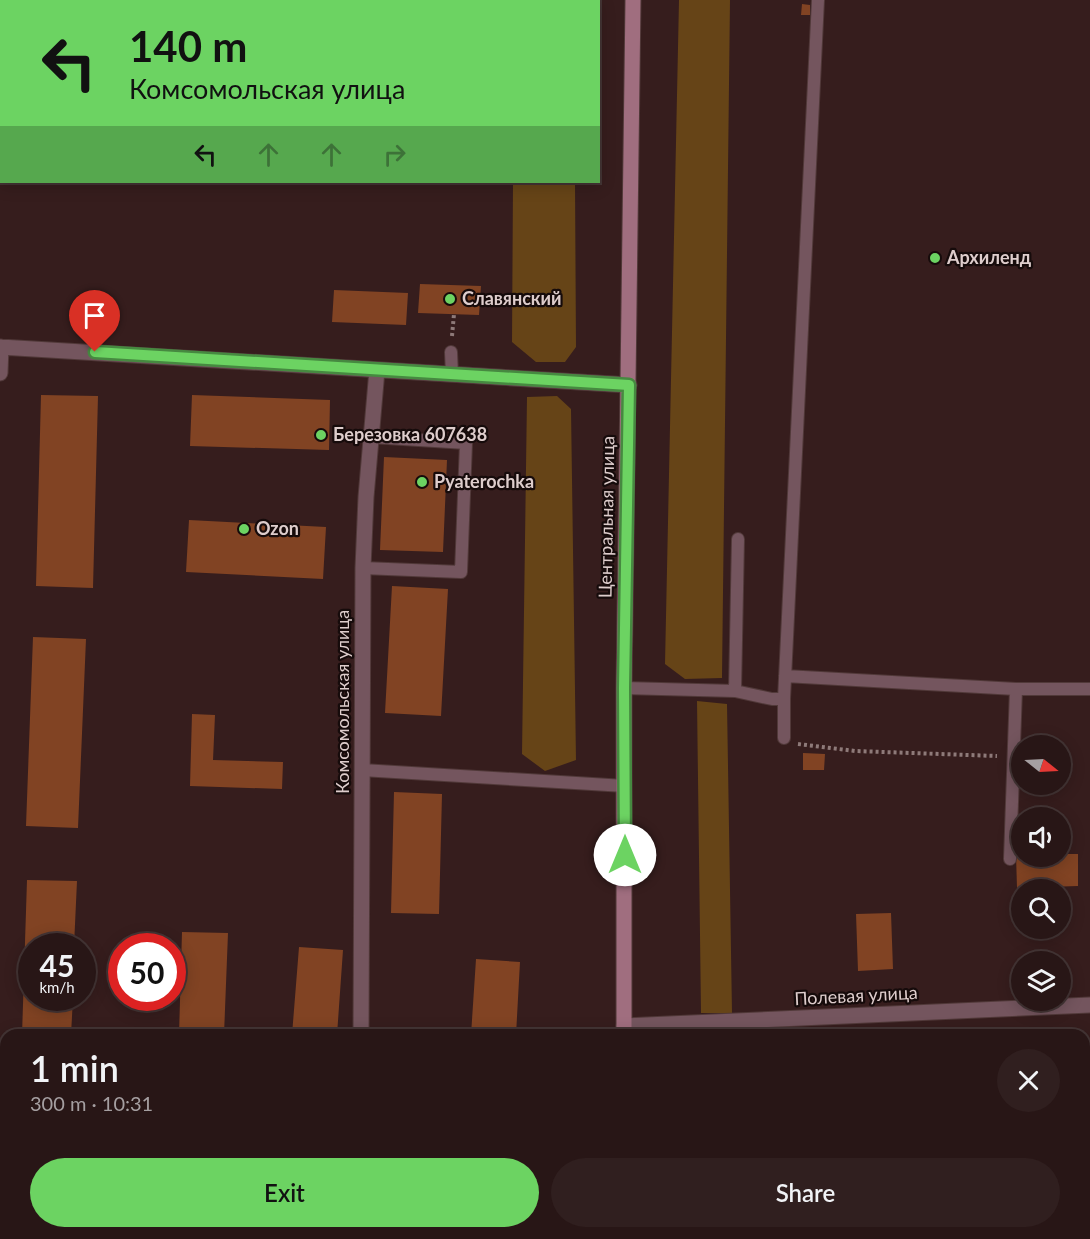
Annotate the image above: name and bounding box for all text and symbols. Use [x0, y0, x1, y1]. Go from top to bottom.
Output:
text: 140 m [129, 21, 247, 71]
icon: left [30, 24, 108, 102]
text: Комсомольская улица [129, 72, 405, 105]
icon: left [189, 138, 222, 171]
icon: ahead [252, 138, 285, 171]
icon: ahead [315, 138, 348, 171]
icon: right [378, 138, 411, 171]
place label: Архиленд [946, 246, 1032, 268]
marker: Архиленд [928, 251, 942, 265]
place label: Славянский [462, 287, 562, 309]
pin [69, 290, 120, 352]
marker: Славянский [443, 292, 457, 306]
icon: arrive [78, 299, 111, 332]
place label: Березовка 607638 [333, 423, 487, 445]
marker: Березовка 607638 [314, 428, 328, 442]
street label: Центральная улица [594, 436, 618, 598]
place label: Pyaterochka [434, 470, 534, 492]
marker: Pyaterochka [415, 475, 429, 489]
place label: Ozon [256, 517, 299, 539]
marker: Ozon [237, 522, 251, 536]
street label: Комсомольская улица [331, 610, 353, 794]
north arrow [1011, 735, 1071, 795]
map controls [1011, 735, 1071, 1011]
button: sound [1011, 807, 1071, 867]
position arrow [593, 823, 657, 887]
button: search [1011, 879, 1071, 939]
speed limit sign: 50 [108, 933, 186, 1011]
text: 45 [40, 947, 74, 983]
button: layers [1011, 951, 1071, 1011]
text: km/h [39, 978, 75, 996]
street label: Полевая улица [794, 981, 918, 1009]
text: 1 min [30, 1046, 119, 1090]
button: close [997, 1049, 1060, 1112]
text: 300 m · 10:31 [30, 1091, 153, 1115]
button: Exit [30, 1158, 539, 1227]
button: Share [551, 1158, 1060, 1227]

